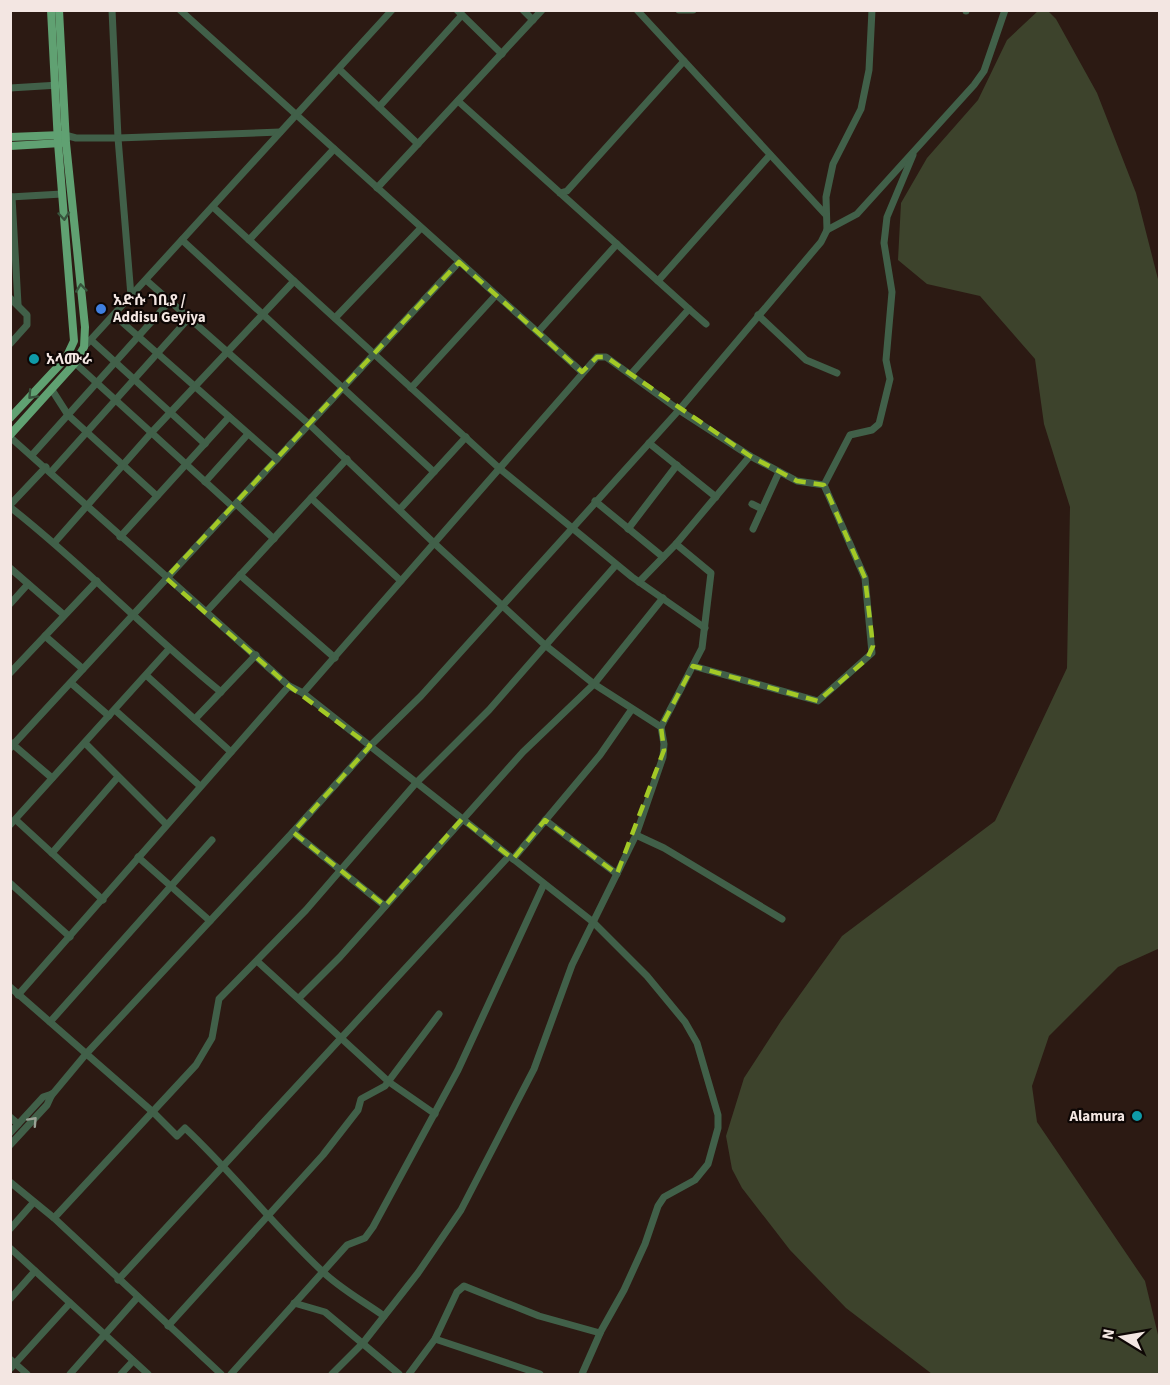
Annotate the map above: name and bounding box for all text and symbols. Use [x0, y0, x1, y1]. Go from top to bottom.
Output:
one-way arrow [57, 211, 70, 220]
one-way arrow [75, 284, 88, 293]
place label: አድሱ ገቢያ / Addisu Geyiya [112, 290, 206, 328]
marker: አድሱ ገቢያ / Addisu Geyiya [94, 302, 108, 316]
place label: አላሙራ [46, 349, 92, 370]
marker: አላሙራ [27, 352, 41, 366]
one-way arrow [28, 388, 39, 399]
place label: Alamura [1068, 1106, 1125, 1127]
marker: Alamura [1130, 1109, 1144, 1123]
one-way arrow [26, 1117, 37, 1127]
north arrow [1092, 1307, 1152, 1367]
text: N [1096, 1327, 1120, 1342]

